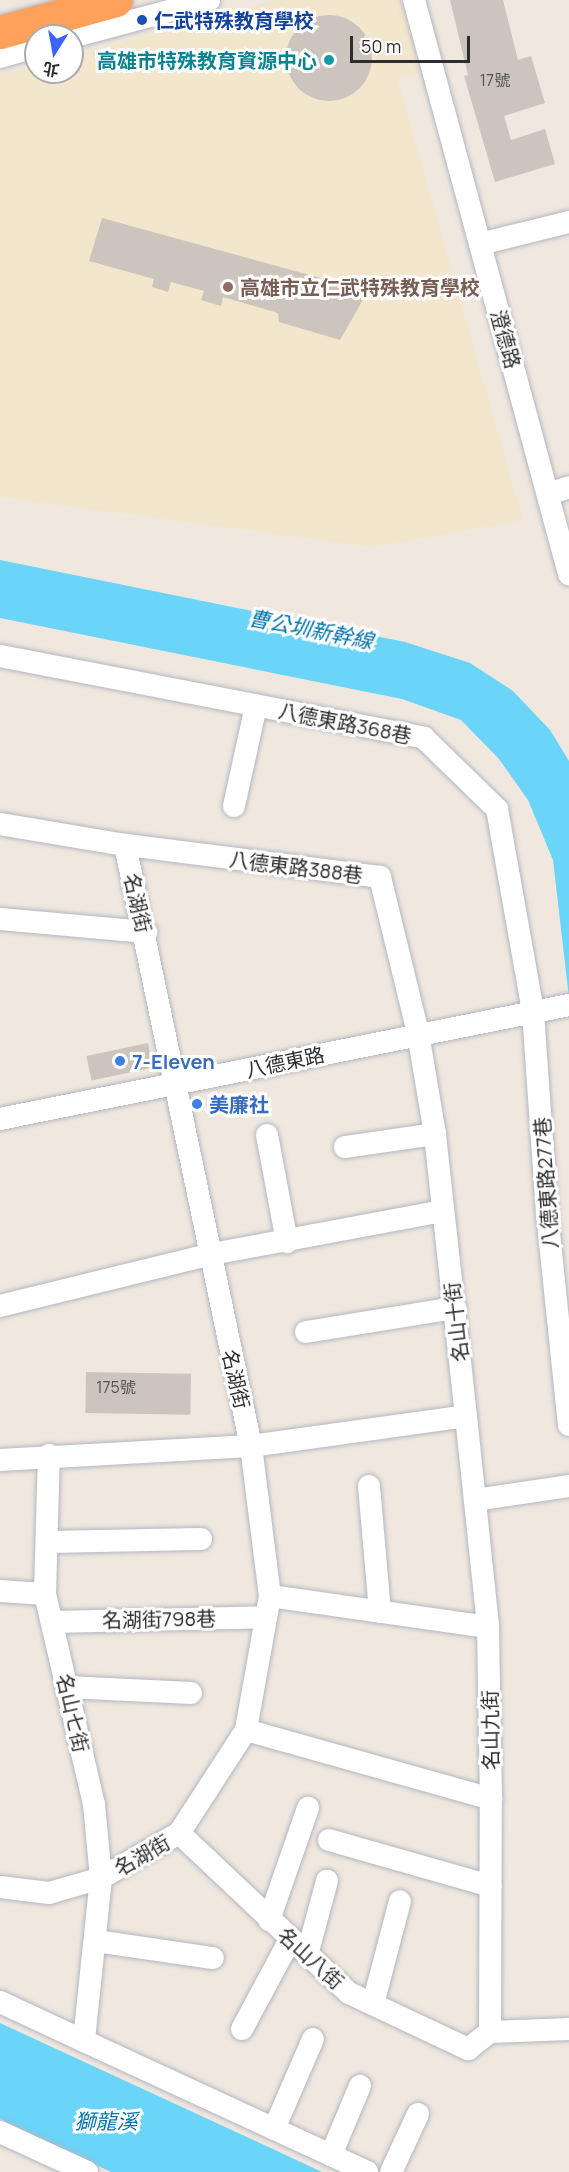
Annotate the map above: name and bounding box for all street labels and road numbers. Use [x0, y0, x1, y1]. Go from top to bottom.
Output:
street label: 澄德路 [487, 307, 525, 371]
street label: 八德東路368巷 [276, 698, 414, 748]
street label: 八德東路388巷 [228, 847, 364, 887]
street label: 名湖街 [120, 871, 156, 935]
street label: 八德東路 [243, 1042, 327, 1082]
street label: 八德東路277巷 [529, 1116, 563, 1250]
street label: 名山十街 [439, 1281, 473, 1363]
street label: 名湖街 [218, 1347, 254, 1411]
street label: 名湖街798巷 [102, 1606, 216, 1632]
street label: 名山七街 [52, 1671, 94, 1755]
street label: 名山九街 [477, 1690, 503, 1770]
street label: 名湖街 [110, 1830, 174, 1880]
street label: 名山八街 [273, 1922, 349, 1994]

